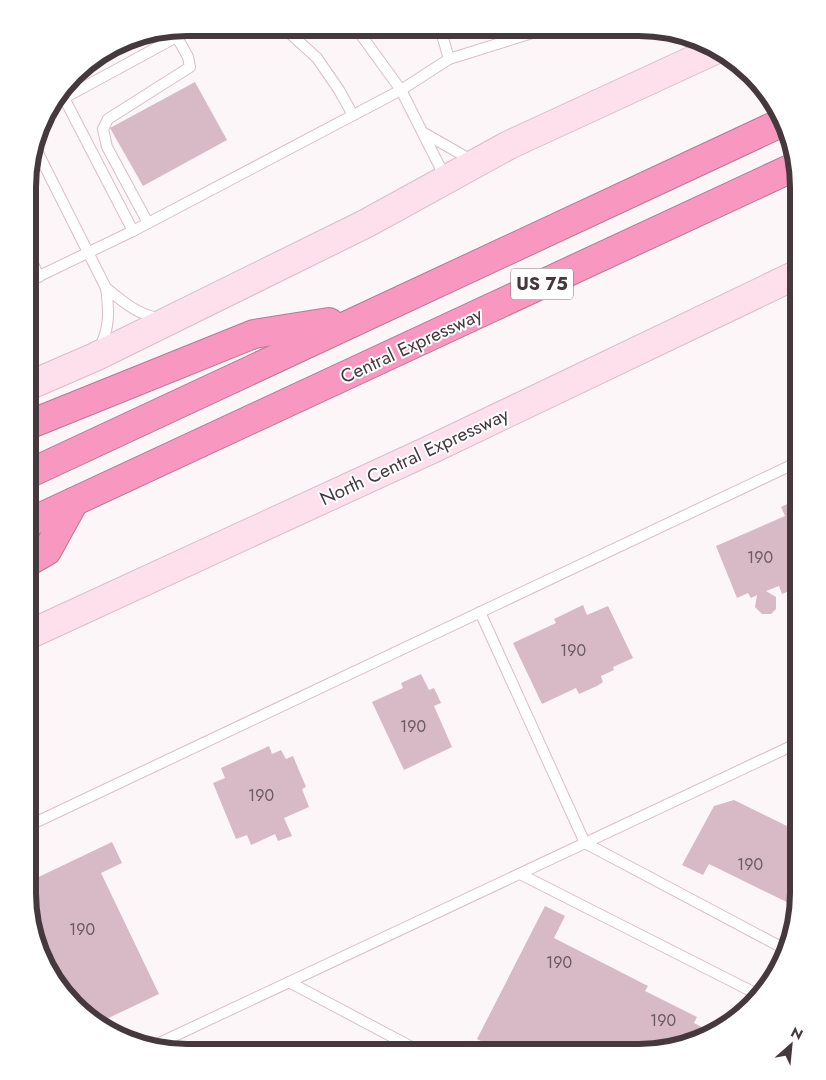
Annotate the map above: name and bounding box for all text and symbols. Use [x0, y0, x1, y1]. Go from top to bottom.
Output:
road number: US 75 [511, 268, 573, 300]
street label: Central Expressway [336, 300, 487, 390]
street label: North Central Expressway [315, 400, 514, 512]
house number: 190 [747, 546, 773, 569]
house number: 190 [560, 639, 586, 662]
house number: 190 [400, 715, 426, 738]
house number: 190 [248, 784, 274, 807]
house number: 190 [737, 853, 763, 876]
house number: 190 [69, 918, 95, 941]
house number: 190 [546, 951, 572, 974]
house number: 190 [650, 1009, 676, 1032]
north arrow [766, 1020, 816, 1070]
text: N [787, 1022, 806, 1045]

